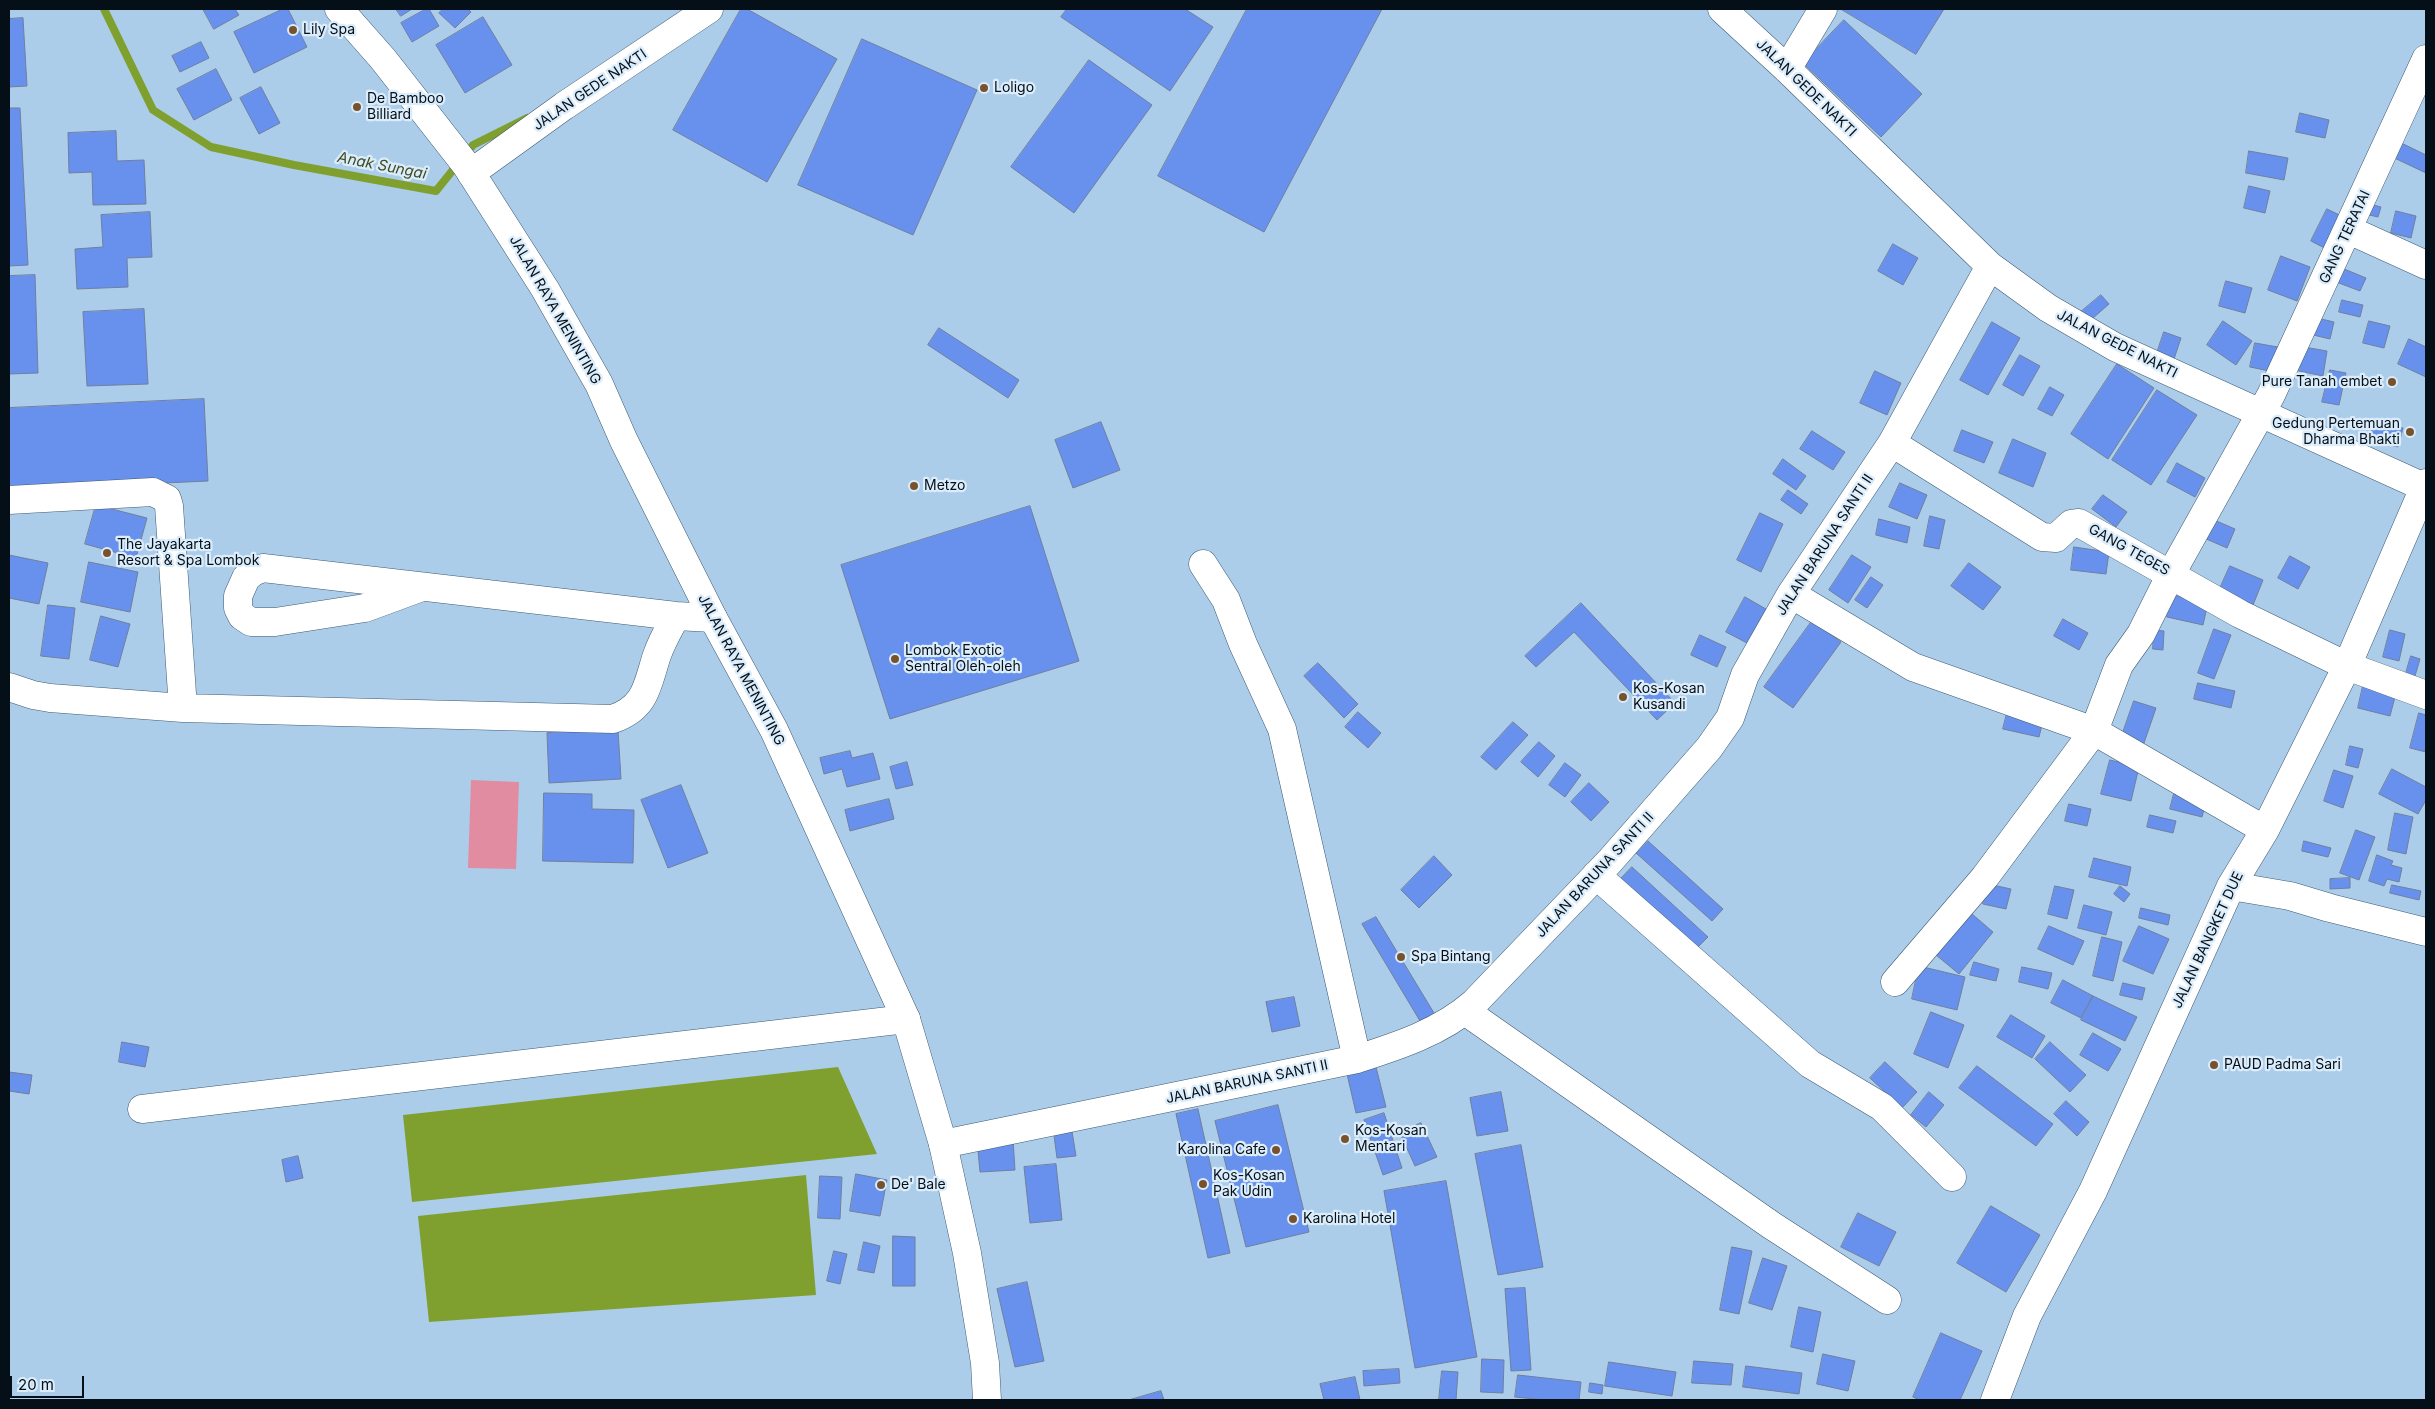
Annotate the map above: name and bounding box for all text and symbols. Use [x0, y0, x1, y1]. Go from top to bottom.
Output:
place label: Lily Spa [303, 22, 355, 38]
marker: Lily Spa [287, 24, 299, 36]
street label: JALAN GEDE NAKTI [1752, 36, 1860, 140]
street label: JALAN GEDE NAKTI [530, 46, 650, 134]
place label: Loligo [994, 80, 1034, 96]
marker: Loligo [978, 82, 990, 94]
place label: De Bamboo Billiard [367, 91, 444, 124]
marker: De Bamboo Billiard [351, 101, 363, 113]
water label: Anak Sungai [336, 149, 428, 183]
street label: GANG TERATAI [2316, 188, 2374, 286]
street label: JALAN RAYA MENINTING [506, 233, 604, 387]
street label: JALAN GEDE NAKTI [2054, 306, 2180, 382]
place label: Pure Tanah embet [2262, 374, 2382, 390]
marker: Pure Tanah embet [2386, 376, 2398, 388]
place label: Gedung Pertemuan Dharma Bhakti [2272, 416, 2400, 448]
marker: Gedung Pertemuan Dharma Bhakti [2404, 426, 2416, 438]
street label: JALAN BARUNA SANTI II [1773, 471, 1877, 619]
place label: Metzo [924, 478, 965, 494]
marker: Metzo [908, 480, 920, 492]
street label: GANG TEGES [2086, 521, 2172, 579]
place label: The Jayakarta Resort & Spa Lombok [117, 537, 259, 570]
marker: The Jayakarta Resort & Spa Lombok [101, 547, 113, 559]
street label: JALAN RAYA MENINTING [694, 592, 788, 748]
place label: Lombok Exotic Sentral Oleh-oleh [905, 643, 1021, 676]
marker: Lombok Exotic Sentral Oleh-oleh [889, 653, 901, 665]
place label: Kos-Kosan Kusandi [1633, 681, 1705, 714]
marker: Kos-Kosan Kusandi [1617, 691, 1629, 703]
street label: JALAN BARUNA SANTI II [1532, 809, 1658, 941]
street label: JALAN BANGKET DUE [2169, 869, 2247, 1011]
place label: Spa Bintang [1411, 949, 1491, 965]
marker: Spa Bintang [1395, 951, 1407, 963]
street label: JALAN BARUNA SANTI II [1164, 1057, 1330, 1107]
place label: PAUD Padma Sari [2224, 1057, 2341, 1073]
marker: PAUD Padma Sari [2208, 1059, 2220, 1071]
place label: Kos-Kosan Mentari [1355, 1123, 1427, 1156]
marker: Kos-Kosan Mentari [1339, 1133, 1351, 1145]
place label: Karolina Cafe [1177, 1142, 1266, 1158]
marker: Karolina Cafe [1270, 1144, 1282, 1156]
place label: Kos-Kosan Pak Udin [1213, 1168, 1285, 1200]
place label: De' Bale [891, 1177, 946, 1193]
marker: Kos-Kosan Pak Udin [1197, 1178, 1209, 1190]
marker: De' Bale [875, 1179, 887, 1191]
place label: Karolina Hotel [1303, 1211, 1395, 1227]
marker: Karolina Hotel [1287, 1213, 1299, 1225]
scale bar [12, 1366, 86, 1398]
text: 20 m [18, 1375, 54, 1394]

